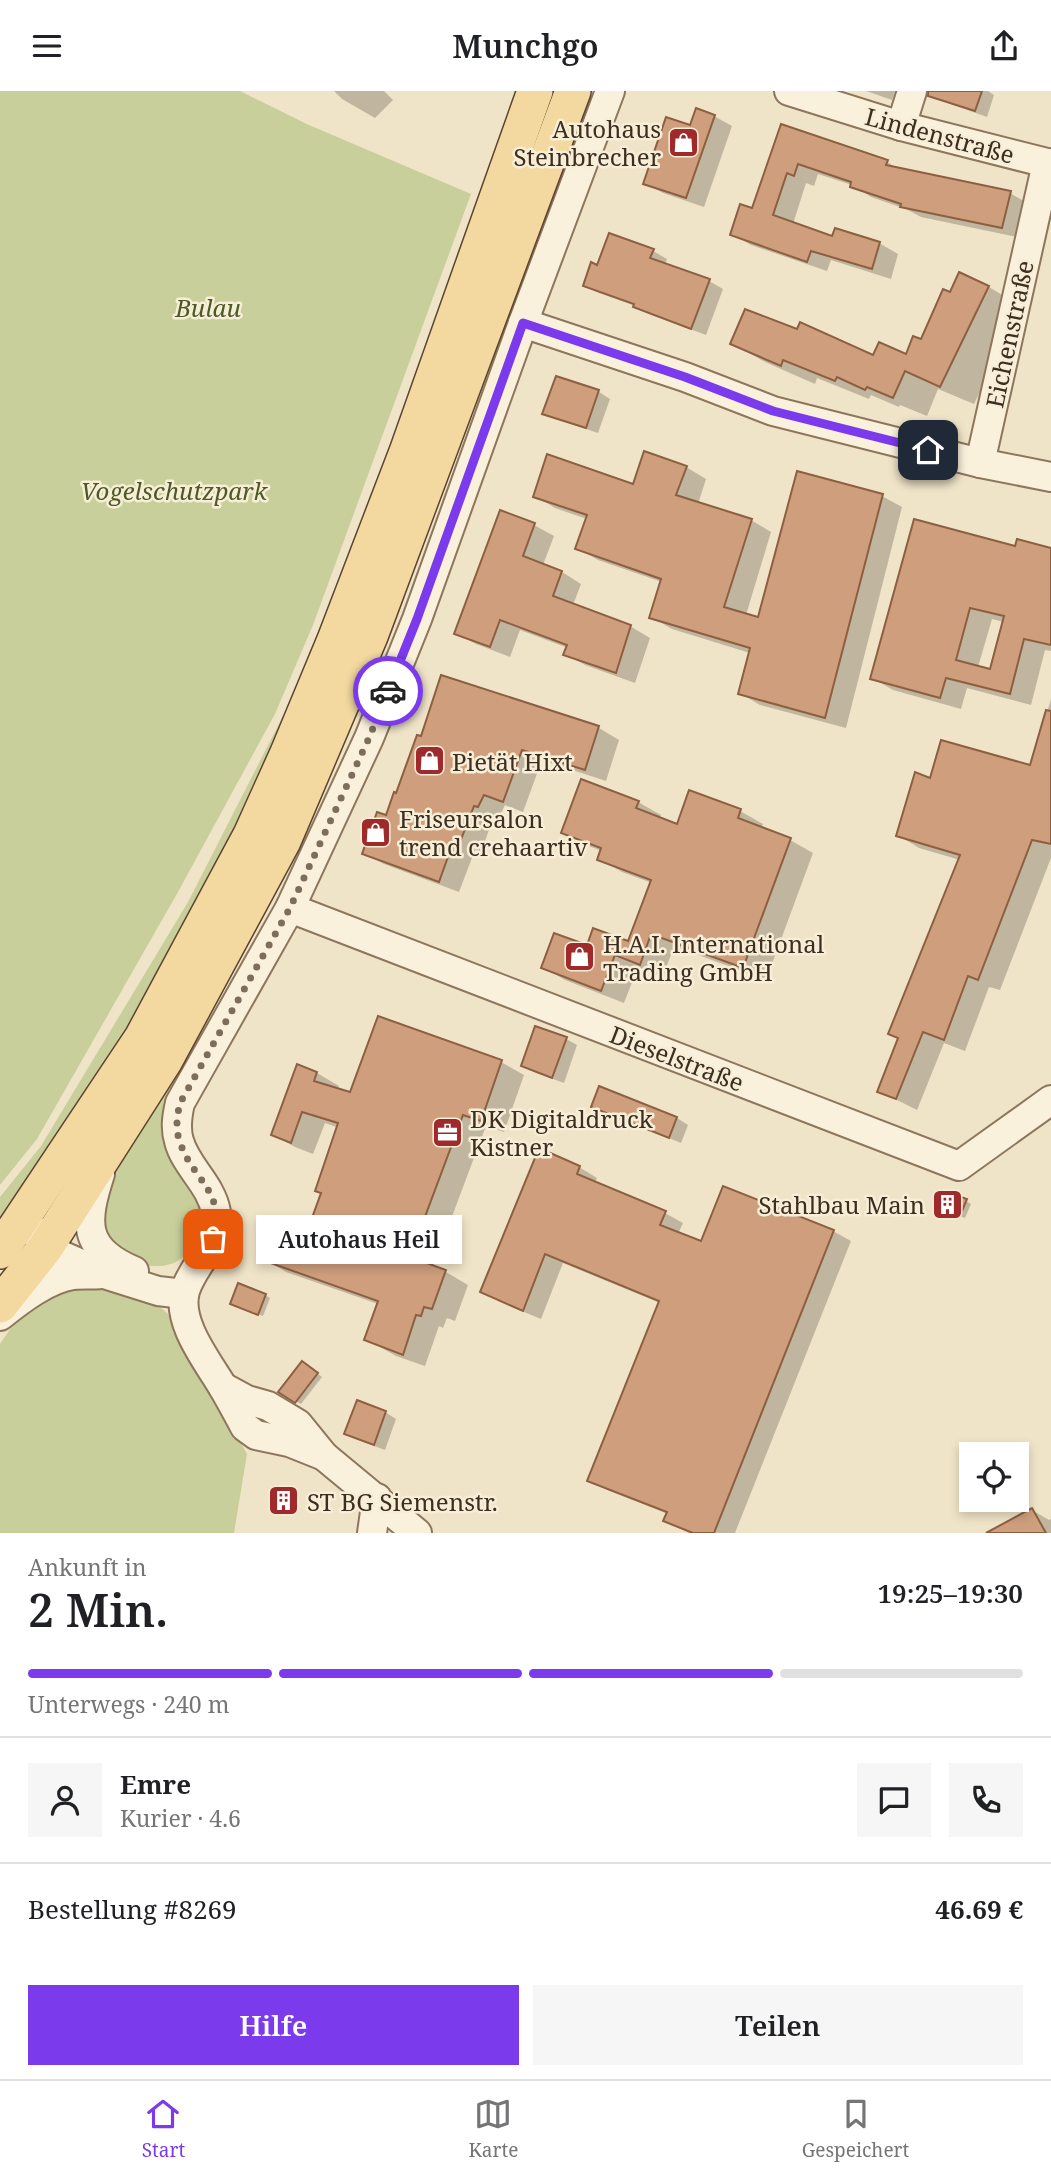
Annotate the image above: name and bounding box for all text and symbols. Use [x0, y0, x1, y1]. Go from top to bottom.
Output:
text: Munchgo [452, 24, 599, 67]
icon: menu [28, 27, 66, 65]
icon: share [985, 27, 1023, 65]
street label: Lindenstraße [862, 99, 1018, 171]
place label: Autohaus Steinbrecher [513, 112, 661, 173]
shop icon: Autohaus Steinbrecher [667, 125, 701, 159]
street label: Eichenstraße [977, 257, 1041, 411]
park label: Bulau [174, 291, 241, 324]
pin [898, 420, 958, 480]
icon: home [909, 431, 947, 469]
park label: Vogelschutzpark [81, 474, 268, 507]
courier [353, 656, 423, 726]
icon: car [369, 672, 407, 710]
shop icon: Pietät Hixt [412, 744, 446, 778]
place label: Pietät Hixt [452, 745, 573, 778]
place label: Friseursalon trend crehaartiv [399, 802, 588, 863]
shop icon: Friseursalon trend crehaartiv [359, 815, 393, 849]
place label: H.A.I. International Trading GmbH [603, 927, 825, 988]
shop icon: H.A.I. International Trading GmbH [563, 940, 597, 974]
street label: Dieselstraße [605, 1017, 749, 1099]
place label: DK Digitaldruck Kistner [470, 1102, 654, 1163]
office icon: DK Digitaldruck Kistner [430, 1115, 464, 1149]
building icon: Stahlbau Main [931, 1187, 965, 1221]
place label: Stahlbau Main [758, 1188, 925, 1221]
pin [183, 1209, 243, 1269]
callout: Autohaus Heil [255, 1215, 462, 1263]
icon: bag [194, 1220, 232, 1258]
text: Autohaus Heil [278, 1223, 440, 1255]
map controls [959, 1442, 1029, 1512]
button: locate [959, 1442, 1029, 1512]
building icon: ST BG Siemenstr. [267, 1484, 301, 1518]
place label: ST BG Siemenstr. [307, 1485, 498, 1518]
text: Ankunft in [28, 1551, 147, 1583]
text: 19:25–19:30 [877, 1575, 1023, 1611]
text: 2 Min. [28, 1578, 168, 1640]
text: Unterwegs · 240 m [28, 1688, 229, 1720]
button: person [28, 1763, 102, 1837]
button: chat [857, 1763, 931, 1837]
button: phone [949, 1763, 1023, 1837]
text: Emre [120, 1766, 191, 1802]
text: Kurier · 4.6 [120, 1802, 241, 1834]
text: Bestellung #8269 [28, 1891, 237, 1927]
text: 46.69 € [935, 1891, 1023, 1927]
button: Hilfe [28, 1985, 519, 2065]
button: Teilen [533, 1985, 1023, 2065]
tab: Start [142, 2095, 185, 2163]
tab: Karte [469, 2095, 518, 2163]
tab: Gespeichert [802, 2095, 909, 2163]

